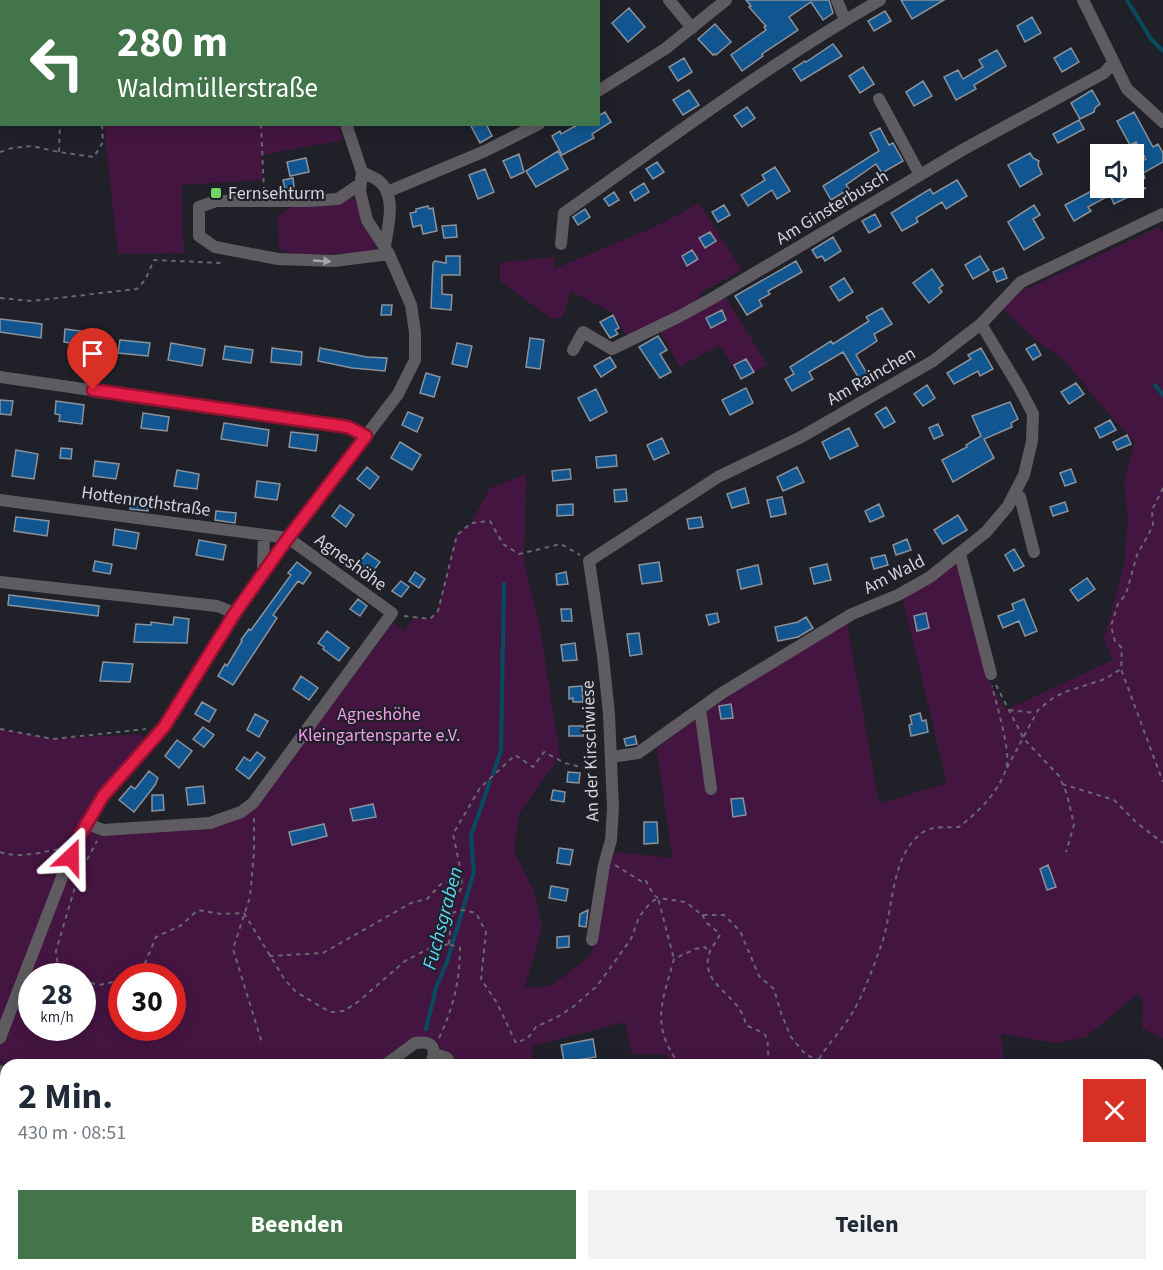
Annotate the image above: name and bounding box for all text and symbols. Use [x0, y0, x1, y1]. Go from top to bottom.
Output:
text: 280 m [117, 13, 228, 73]
icon: left [18, 24, 96, 102]
text: Waldmüllerstraße [117, 69, 318, 108]
map controls [1090, 144, 1144, 198]
button: sound [1090, 144, 1144, 198]
street label: Am Ginsterbusch [771, 164, 893, 251]
place label: Fernsehturm [228, 181, 325, 206]
marker: Fernsehturm [209, 186, 223, 200]
one-way arrow [313, 256, 332, 265]
pin [67, 328, 118, 390]
icon: arrive [76, 337, 109, 370]
street label: Am Rainchen [822, 341, 920, 412]
street label: Hottenrothstraße [80, 480, 212, 523]
street label: Agneshöhe [310, 528, 392, 597]
street label: Am Wald [859, 548, 929, 601]
street label: An der Kirschwiese [576, 680, 605, 822]
park label: Agneshöhe Kleingartensparte e.V. [298, 702, 460, 748]
position arrow [39, 825, 103, 889]
water label: Fuchsgraben [416, 864, 470, 973]
speed limit sign: 30 [108, 963, 186, 1041]
text: 28 [41, 973, 73, 1016]
text: km/h [40, 1007, 74, 1028]
text: 2 Min. [18, 1071, 113, 1122]
button: close [1083, 1079, 1146, 1142]
text: 430 m · 08:51 [18, 1119, 126, 1147]
button: Beenden [18, 1190, 576, 1259]
button: Teilen [588, 1190, 1146, 1259]

